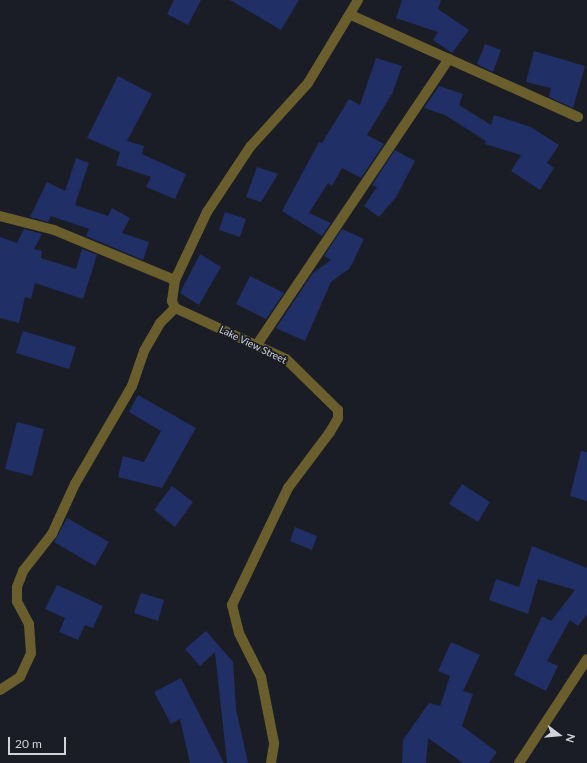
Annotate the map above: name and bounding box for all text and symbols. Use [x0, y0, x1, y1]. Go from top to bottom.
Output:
street label: Lake View Street [217, 323, 289, 367]
north arrow [539, 715, 579, 755]
scale bar [10, 729, 68, 755]
text: N [564, 733, 578, 744]
text: 20 m [15, 736, 42, 751]

